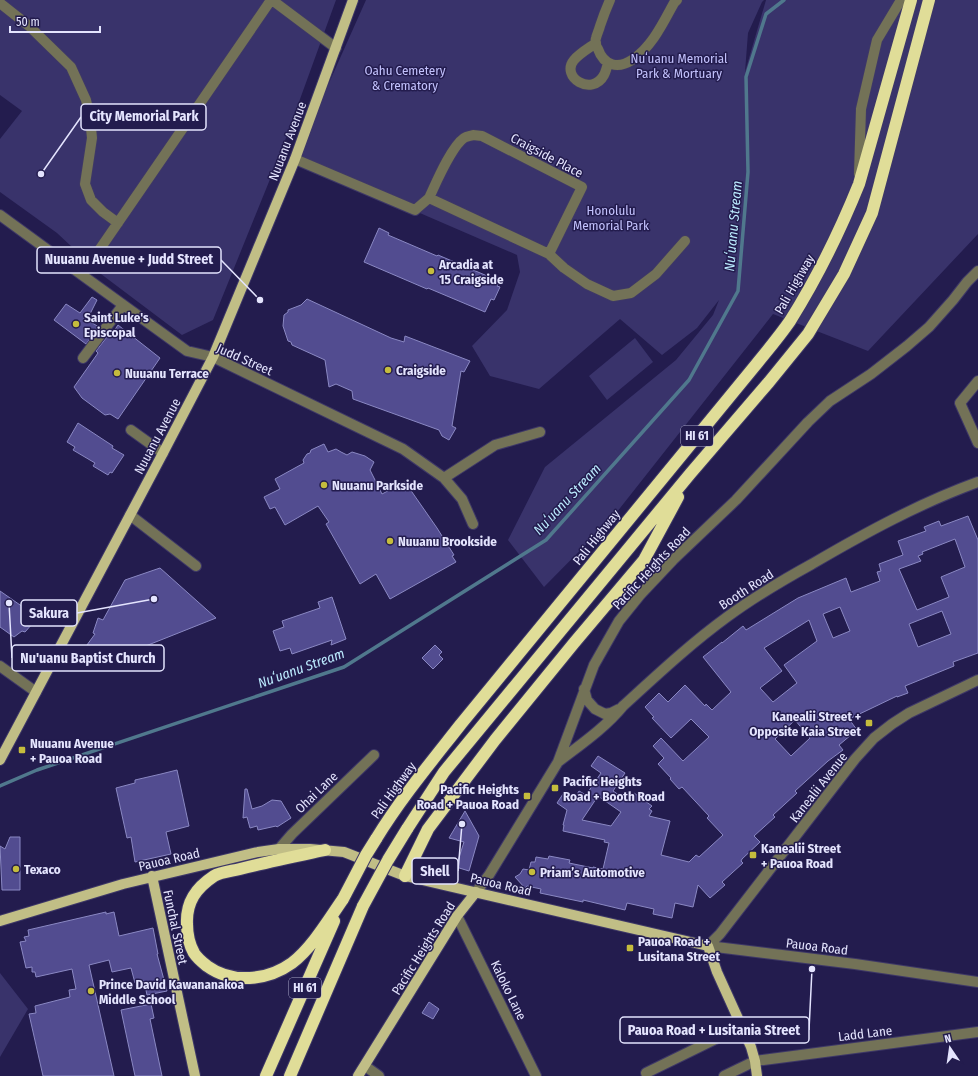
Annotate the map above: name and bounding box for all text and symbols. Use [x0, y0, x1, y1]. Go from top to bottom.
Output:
scale bar [10, 8, 100, 34]
text: 50 m [16, 15, 40, 29]
park label: Nuʻuanu Memorial Park & Mortuary [631, 51, 728, 81]
park label: Oahu Cemetery & Crematory [364, 63, 446, 93]
street label: Nuuanu Avenue [265, 99, 309, 183]
callout: City Memorial Park [81, 104, 206, 130]
text: City Memorial Park [89, 108, 199, 125]
street label: Craigside Place [508, 130, 585, 181]
water label: Nuʻuanu Stream [721, 180, 746, 272]
park label: Honolulu Memorial Park [573, 203, 650, 233]
callout: Nuuanu Avenue + Judd Street [37, 247, 221, 273]
text: Nuuanu Avenue + Judd Street [45, 251, 214, 268]
street label: Pali Highway [771, 252, 818, 317]
place label: Arcadia at 15 Craigside [438, 257, 504, 287]
marker: Arcadia at 15 Craigside [426, 266, 436, 276]
place label: Saint Luke's Episcopal [84, 310, 149, 340]
marker: Saint Luke's Episcopal [71, 319, 81, 329]
street label: Judd Street [215, 341, 276, 379]
place label: Craigside [396, 363, 446, 378]
marker: Craigside [383, 365, 393, 375]
place label: Nuuanu Terrace [125, 366, 209, 381]
marker: Nuuanu Terrace [112, 368, 122, 378]
street label: Nuuanu Avenue [131, 396, 184, 477]
road number: HI 61 [681, 426, 713, 446]
water label: Nuʻuanu Stream [530, 460, 605, 538]
place label: Nuuanu Parkside [332, 478, 423, 493]
marker: Nuuanu Parkside [319, 480, 329, 490]
street label: Pali Highway [570, 507, 623, 568]
street label: Pacific Heights Road [609, 524, 693, 613]
place label: Nuuanu Brookside [398, 534, 497, 549]
marker: Nuuanu Brookside [385, 536, 395, 546]
street label: Booth Road [716, 566, 776, 613]
callout: Sakura [21, 600, 77, 626]
text: Sakura [29, 605, 69, 622]
callout: Nu'uanu Baptist Church [12, 645, 164, 671]
water label: Nuʻuanu Stream [255, 645, 347, 692]
text: Nu'uanu Baptist Church [20, 650, 156, 667]
place label: Kanealii Street + Opposite Kaia Street [749, 709, 861, 739]
marker: Kanealii Street + Opposite Kaia Street [864, 718, 874, 728]
place label: Nuuanu Avenue + Pauoa Road [30, 736, 114, 766]
marker: Nuuanu Avenue + Pauoa Road [17, 745, 27, 755]
street label: Kanealii Avenue [786, 749, 850, 825]
street label: Pali Highway [368, 759, 419, 822]
street label: Ohai Lane [292, 769, 341, 816]
place label: Pacific Heights Road + Booth Road [563, 774, 665, 804]
place label: Pacific Heights Road + Pauoa Road [417, 782, 519, 812]
marker: Pacific Heights Road + Booth Road [550, 783, 560, 793]
marker: Pacific Heights Road + Pauoa Road [522, 791, 532, 801]
place label: Kanealii Street + Pauoa Road [761, 841, 841, 871]
street label: Pauoa Road [137, 845, 201, 874]
marker: Kanealii Street + Pauoa Road [748, 850, 758, 860]
callout: Shell [412, 858, 458, 884]
place label: Texaco [24, 862, 61, 877]
text: Shell [420, 863, 450, 880]
marker: Texaco [11, 864, 21, 874]
place label: Priam’s Automotive [540, 865, 645, 880]
marker: Priam’s Automotive [527, 867, 537, 877]
street label: Pauoa Road [469, 870, 533, 899]
street label: Funchal Street [160, 888, 191, 967]
street label: Pacific Heights Road [389, 899, 458, 998]
place label: Pauoa Road + Lusitana Street [638, 934, 720, 964]
street label: Pauoa Road [785, 935, 849, 958]
marker: Pauoa Road + Lusitana Street [625, 943, 635, 953]
street label: Kaloko Lane [488, 958, 529, 1022]
place label: Prince David Kawananakoa Middle School [99, 977, 244, 1007]
road number: HI 61 [289, 978, 321, 998]
marker: Prince David Kawananakoa Middle School [86, 986, 96, 996]
callout: Pauoa Road + Lusitania Street [620, 1017, 809, 1043]
text: Pauoa Road + Lusitania Street [628, 1022, 801, 1039]
street label: Ladd Lane [837, 1023, 893, 1044]
north arrow [930, 1028, 970, 1068]
text: N [943, 1032, 953, 1046]

